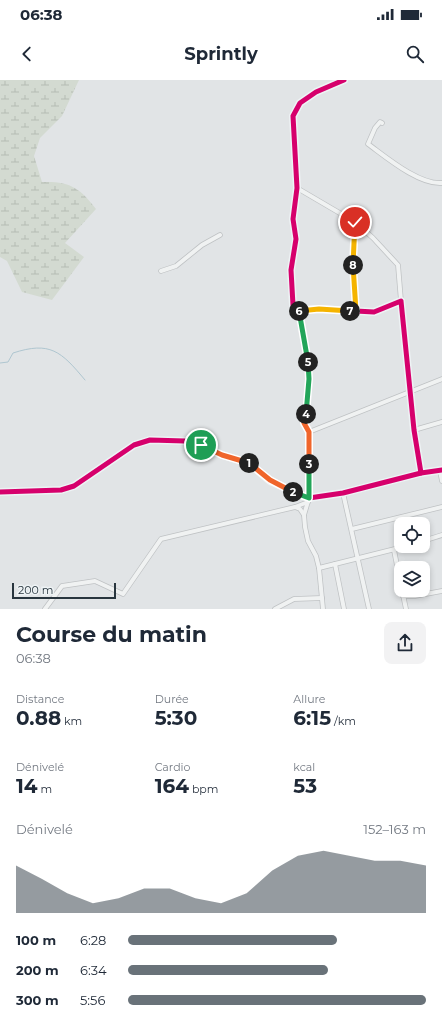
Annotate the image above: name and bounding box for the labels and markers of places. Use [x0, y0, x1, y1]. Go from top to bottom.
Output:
pin [338, 205, 372, 239]
pin: 8 [343, 255, 363, 275]
pin: 6 [289, 301, 309, 321]
pin: 7 [340, 301, 360, 321]
pin: 5 [298, 352, 318, 372]
pin: 4 [296, 404, 316, 424]
pin [184, 428, 218, 462]
pin: 1 [239, 453, 259, 473]
pin: 3 [299, 454, 319, 474]
pin: 2 [283, 482, 303, 502]

